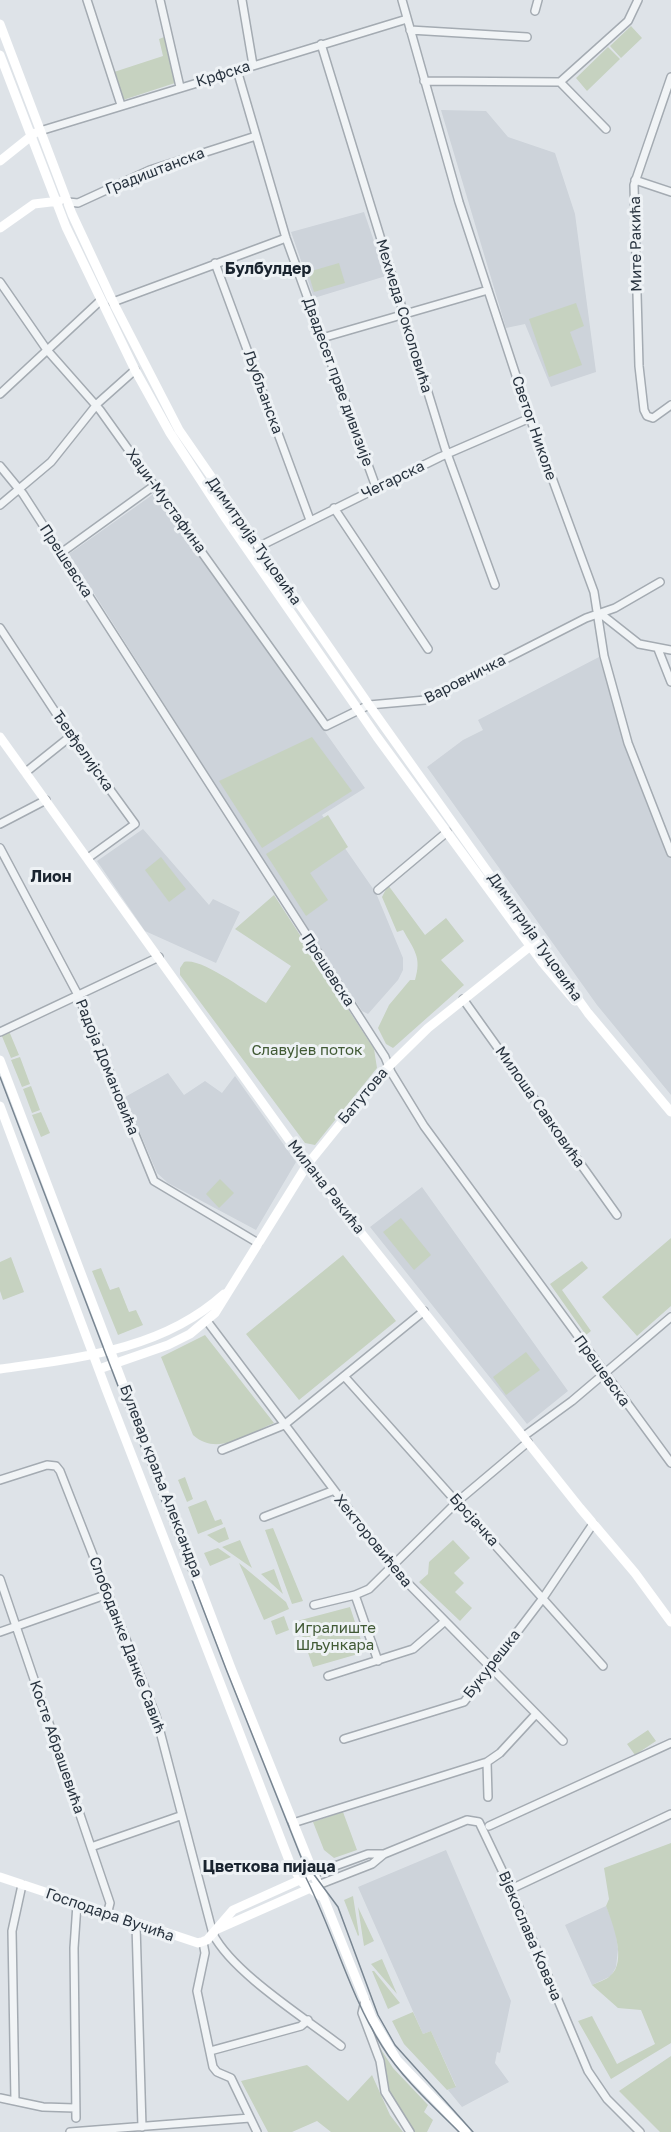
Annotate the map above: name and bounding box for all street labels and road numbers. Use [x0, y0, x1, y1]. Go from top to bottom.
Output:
street label: Крфска [194, 57, 252, 91]
street label: Градиштанска [103, 144, 207, 198]
street label: Мите Ракића [626, 196, 646, 292]
street label: Мехмеда Соколовића [372, 237, 436, 395]
street label: Двадесет прве дивизије [299, 295, 377, 469]
street label: Љубљанска [240, 348, 286, 436]
street label: Светог Николе [508, 373, 560, 483]
street label: Хаџи-Мустафина [122, 445, 210, 557]
street label: Чегарска [358, 457, 428, 503]
street label: Димитрија Туцовића [203, 473, 305, 609]
street label: Прешевска [36, 521, 96, 601]
street label: Варовничка [421, 651, 509, 707]
street label: Ђевђелијска [49, 707, 117, 795]
street label: Димитрија Туцовића [484, 869, 586, 1005]
street label: Прешевска [298, 930, 358, 1010]
street label: Радоја Домановића [71, 996, 143, 1138]
street label: Милоша Савковића [491, 1043, 589, 1171]
street label: Батутова [334, 1064, 392, 1128]
street label: Милана Ракића [284, 1136, 368, 1238]
street label: Прешевска [570, 1332, 634, 1410]
street label: Булевар краља Александра [116, 1382, 206, 1580]
street label: Брсјачка [446, 1490, 502, 1550]
street label: Хекторовићева [330, 1491, 416, 1591]
street label: Слободанке Данке Савић [85, 1554, 169, 1736]
street label: Букурешка [460, 1626, 524, 1702]
street label: Косте Абрашевића [26, 1678, 88, 1816]
street label: Вјекослава Ковача [495, 1868, 565, 2004]
street label: Господара Вучића [43, 1885, 177, 1945]

